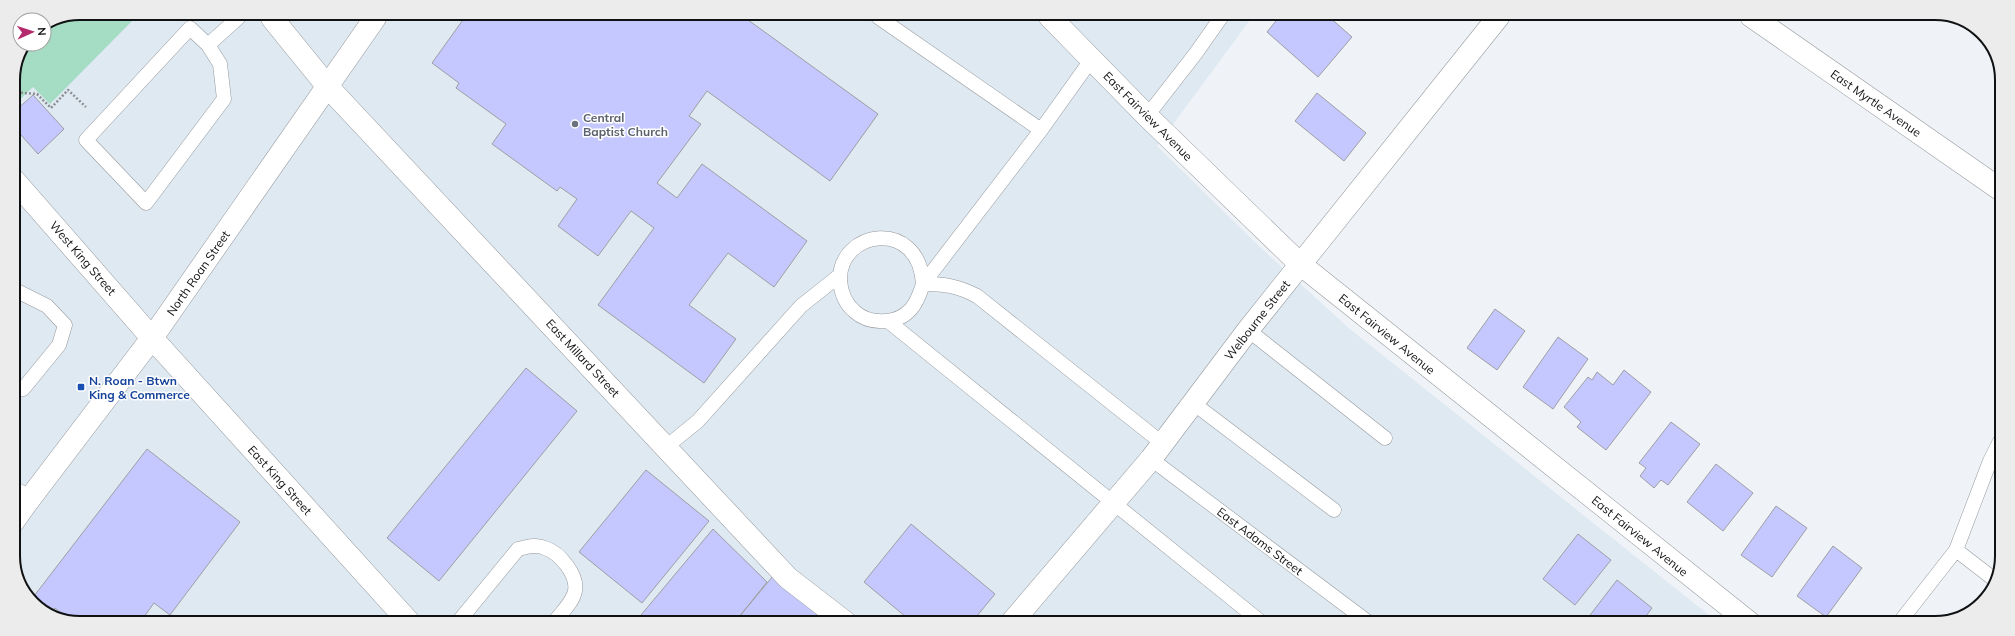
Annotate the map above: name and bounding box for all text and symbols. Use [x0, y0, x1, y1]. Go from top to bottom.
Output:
north arrow [12, 12, 52, 52]
text: N [35, 27, 49, 36]
street label: East Myrtle Avenue [1828, 66, 1924, 140]
street label: East Fairview Avenue [1100, 68, 1196, 164]
place label: Central Baptist Church [583, 110, 668, 139]
marker: Central Baptist Church [570, 119, 580, 129]
street label: West King Street [47, 218, 119, 298]
street label: North Roan Street [163, 228, 233, 318]
street label: Welbourne Street [1221, 277, 1293, 363]
street label: East Fairview Avenue [1336, 291, 1438, 377]
street label: East Millard Street [543, 316, 623, 400]
place label: N. Roan - Btwn King & Commerce [89, 373, 190, 402]
marker: N. Roan - Btwn King & Commerce [76, 382, 86, 392]
street label: East King Street [245, 442, 315, 518]
street label: East Fairview Avenue [1589, 493, 1691, 579]
street label: East Adams Street [1214, 504, 1306, 578]

